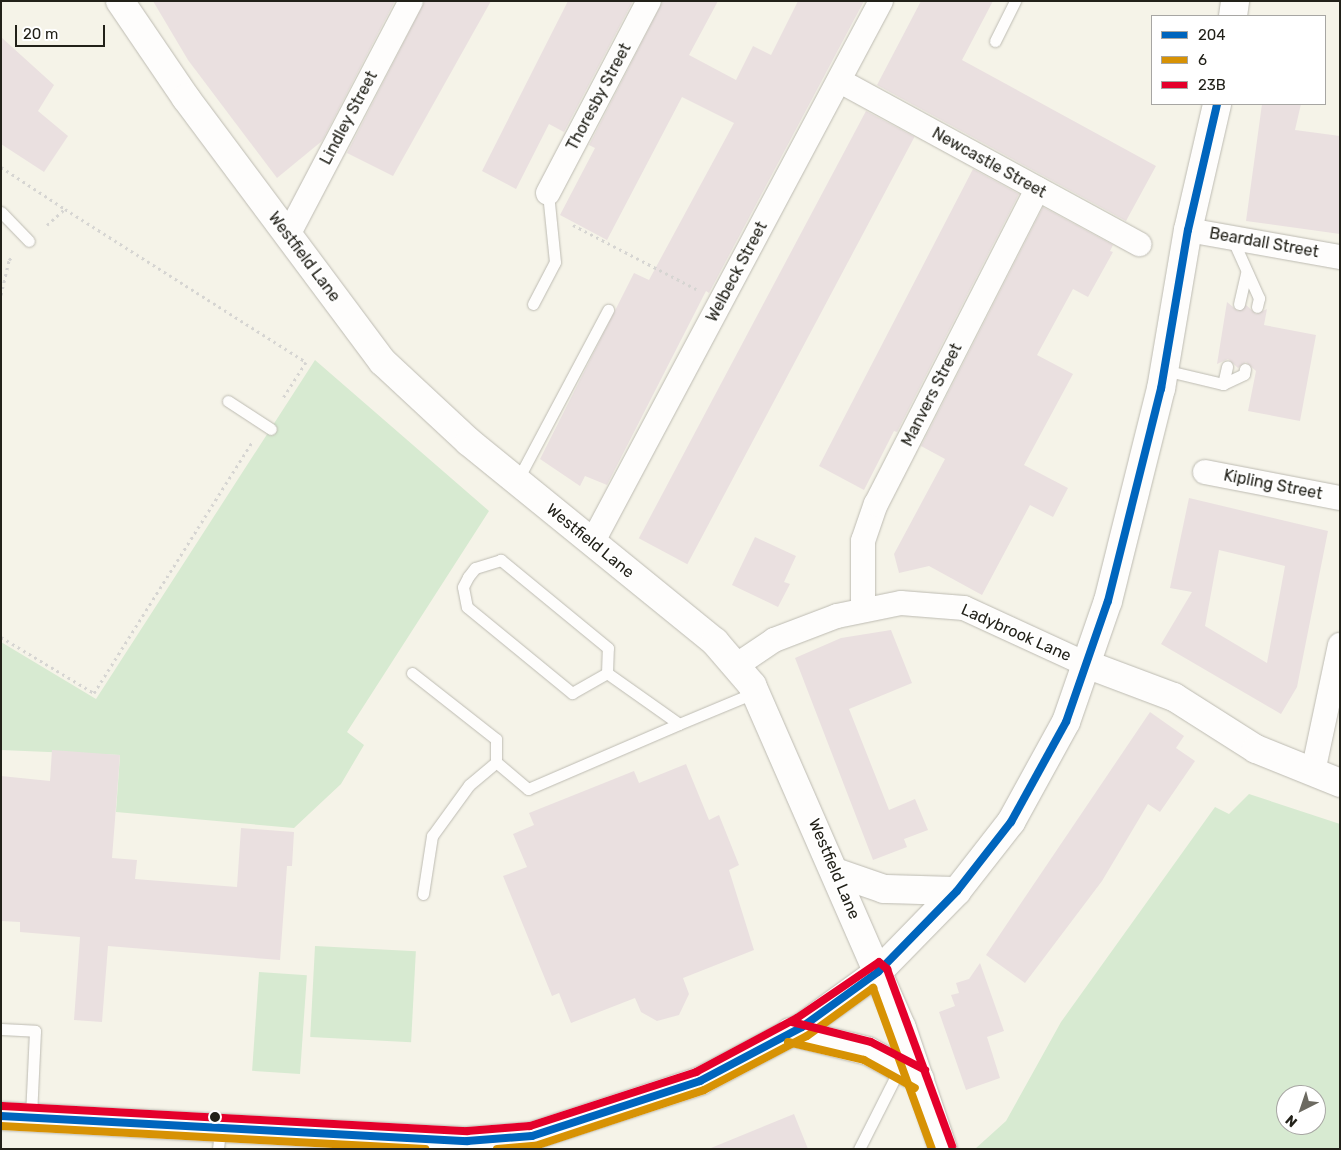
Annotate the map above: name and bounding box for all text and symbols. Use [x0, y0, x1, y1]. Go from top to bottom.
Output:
scale bar [18, 15, 108, 47]
legend [1151, 15, 1326, 105]
text: 20 m [23, 25, 58, 43]
text: 204 [1198, 26, 1226, 44]
street label: Thoresby Street [563, 40, 635, 154]
text: 6 [1198, 51, 1207, 69]
street label: Lindley Street [316, 68, 382, 168]
text: 23B [1198, 76, 1226, 94]
street label: Newcastle Street [929, 124, 1049, 202]
street label: Westfield Lane [264, 208, 344, 306]
street label: Welbeck Street [702, 218, 772, 326]
street label: Beardall Street [1208, 224, 1320, 262]
street label: Manvers Street [898, 340, 966, 450]
street label: Kipling Street [1222, 466, 1324, 504]
street label: Westfield Lane [542, 500, 638, 582]
street label: Ladybrook Lane [958, 600, 1074, 666]
street label: Westfield Lane [804, 816, 864, 922]
north arrow [1276, 1085, 1326, 1135]
text: N [1282, 1111, 1301, 1131]
unlabelled marker [210, 1112, 220, 1122]

